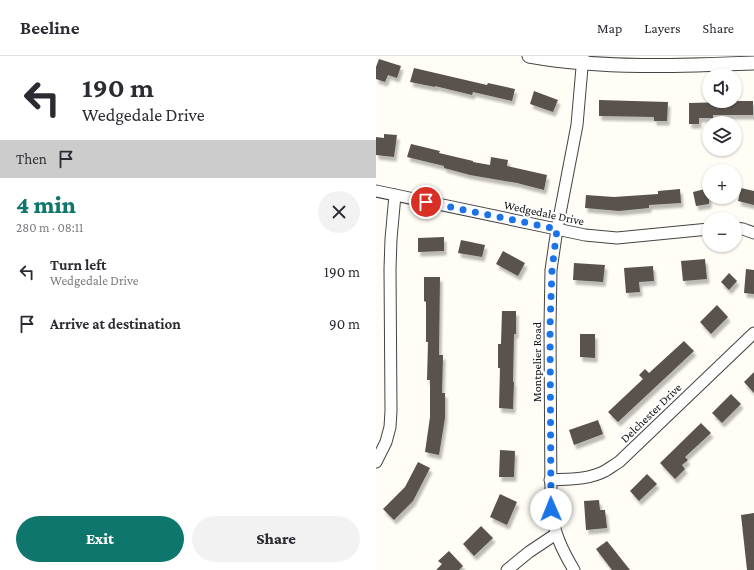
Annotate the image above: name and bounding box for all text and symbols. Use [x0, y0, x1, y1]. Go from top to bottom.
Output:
text: Beeline [20, 17, 80, 38]
text: Map [597, 20, 622, 36]
text: Layers [644, 20, 681, 36]
text: Share [703, 20, 734, 36]
map controls [702, 68, 742, 252]
button: sound [702, 68, 742, 108]
icon: left [16, 72, 68, 124]
text: 190 m [82, 72, 154, 103]
text: Wedgedale Drive [82, 105, 205, 125]
button: layers [702, 116, 742, 156]
icon: arrive [55, 148, 77, 170]
text: Then [16, 151, 47, 167]
button: + [702, 164, 742, 204]
pin [409, 185, 443, 219]
text: 4 min [16, 191, 76, 218]
button: close [318, 191, 360, 233]
icon: arrive [415, 191, 437, 213]
street label: Wedgedale Drive [503, 198, 585, 228]
button: − [702, 212, 742, 252]
text: 280 m · 08:11 [16, 220, 83, 235]
text: Turn left [50, 257, 106, 273]
icon: left [16, 261, 38, 283]
text: 190 m [324, 264, 360, 280]
text: Wedgedale Drive [50, 273, 139, 288]
icon: arrive [16, 313, 38, 335]
text: Arrive at destination [50, 316, 181, 332]
text: 90 m [329, 316, 360, 332]
street label: Montpelier Road [530, 321, 544, 402]
street label: Delchester Drive [618, 380, 684, 446]
position arrow [530, 488, 572, 530]
button: Exit [16, 516, 184, 562]
button: Share [192, 516, 360, 562]

